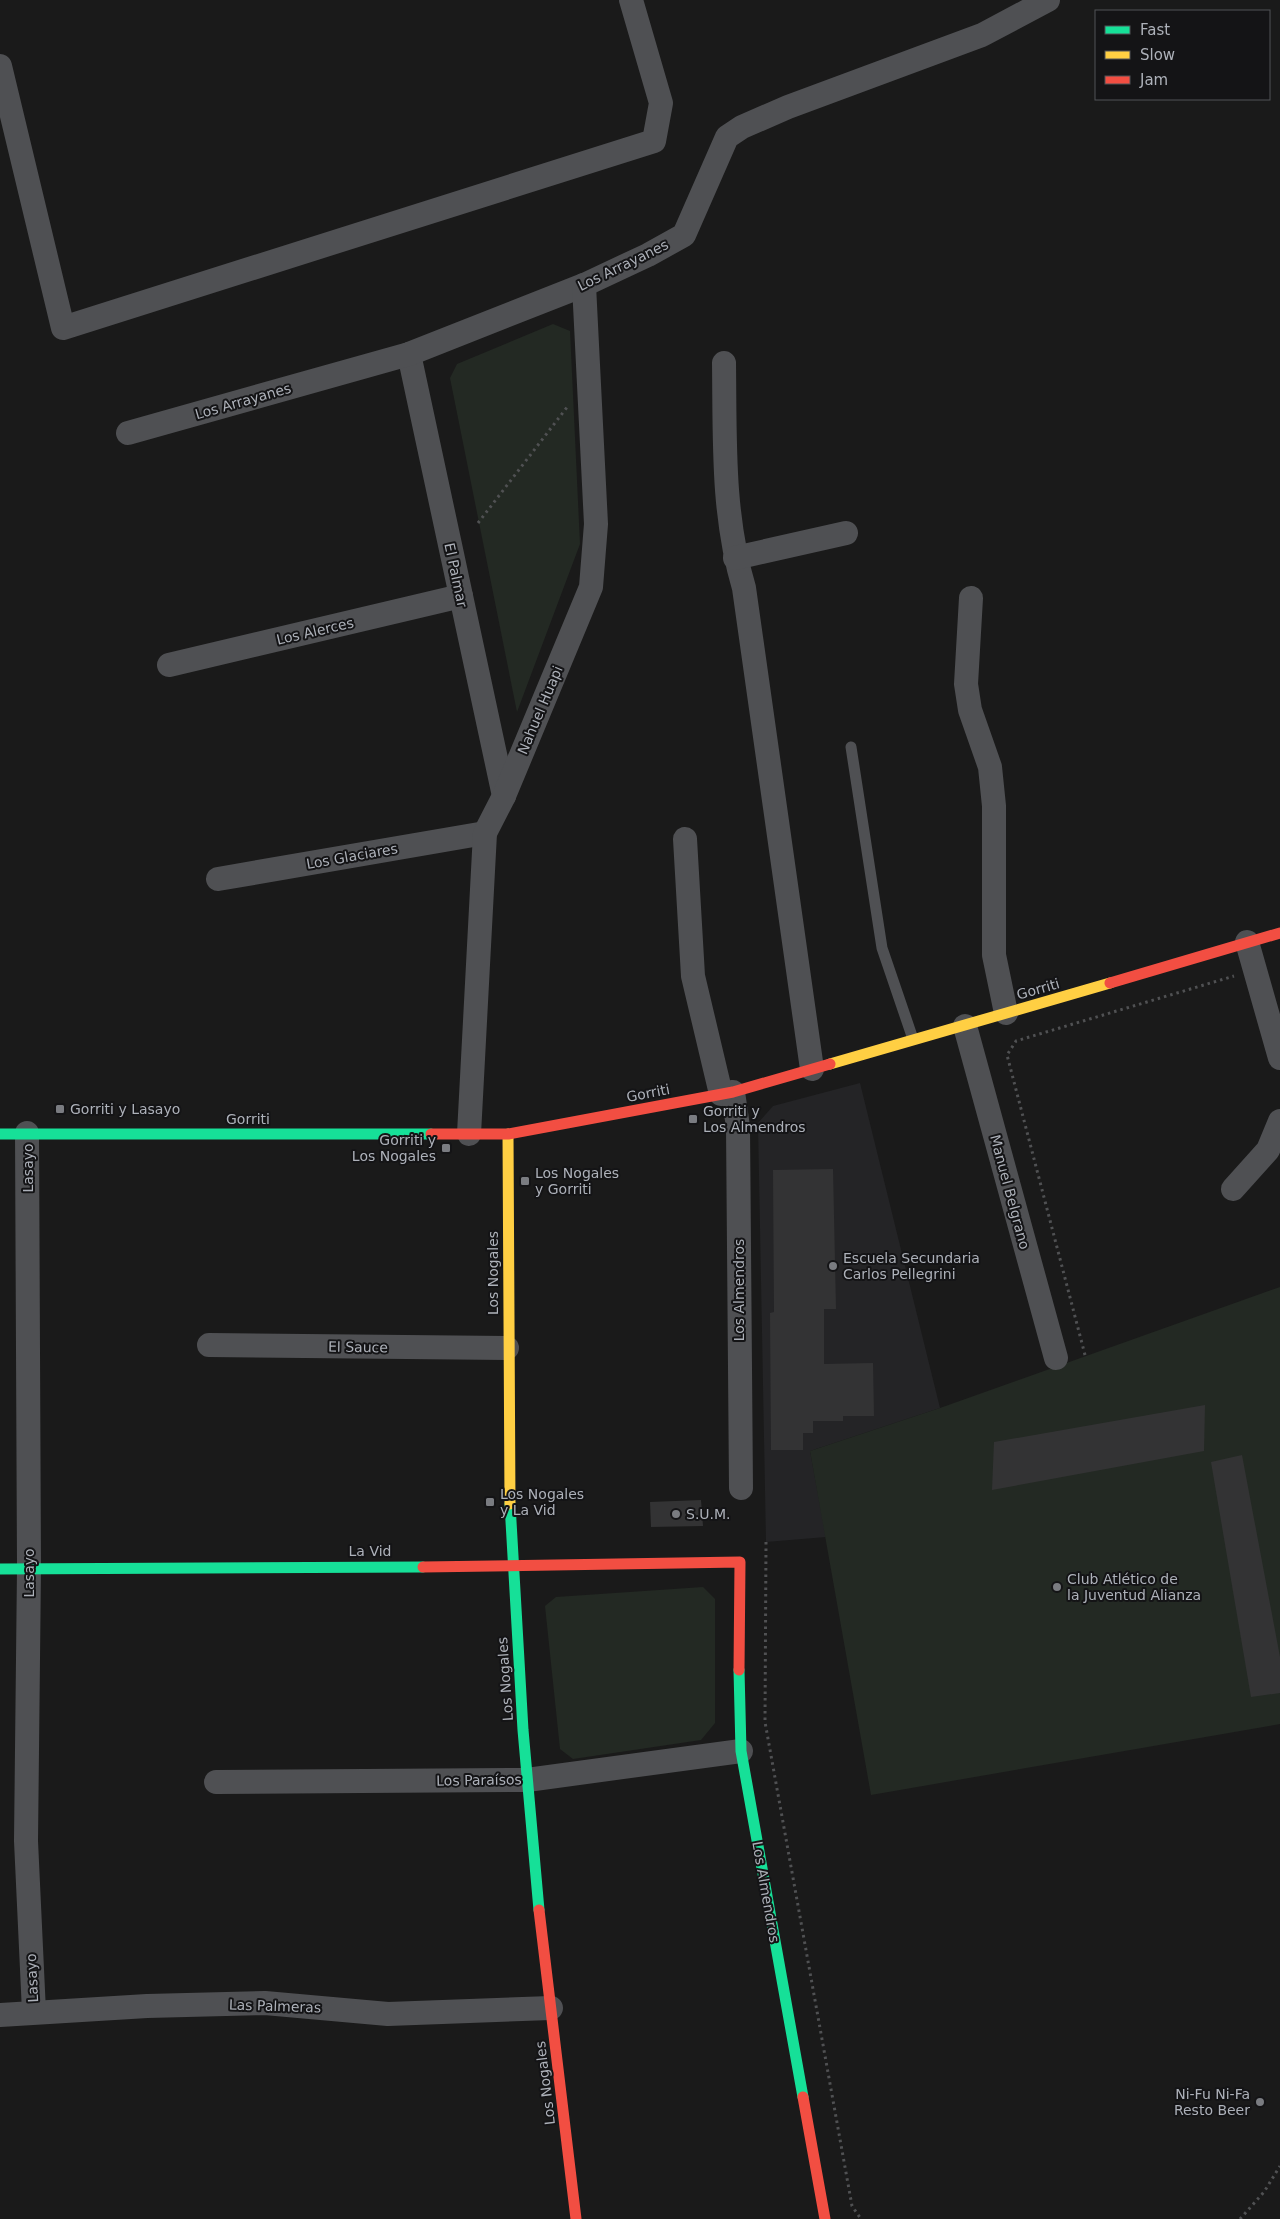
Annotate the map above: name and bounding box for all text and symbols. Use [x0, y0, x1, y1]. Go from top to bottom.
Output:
legend [1095, 10, 1270, 100]
text: Fast [1140, 21, 1170, 39]
text: Slow [1140, 46, 1175, 64]
text: Jam [1139, 71, 1168, 89]
street label: Los Arrayanes [575, 236, 671, 294]
street label: Los Arrayanes [193, 380, 293, 422]
street label: El Palmar [441, 541, 471, 609]
street label: Los Alerces [275, 614, 355, 648]
street label: Nahuel Huapi [514, 663, 566, 757]
street label: Los Glaciares [305, 840, 399, 872]
street label: Gorriti [1015, 975, 1061, 1003]
street label: Gorriti [625, 1081, 671, 1105]
place label: Gorriti y Lasayo [70, 1101, 180, 1117]
marker: Gorriti y Lasayo [54, 1103, 66, 1115]
place label: Gorriti y Los Almendros [703, 1103, 806, 1135]
street label: Gorriti [226, 1111, 270, 1127]
marker: Gorriti y Los Almendros [687, 1113, 699, 1125]
place label: Gorriti y Los Nogales [352, 1132, 436, 1164]
street label: Manuel Belgrano [987, 1133, 1033, 1251]
marker: Gorriti y Los Nogales [440, 1142, 452, 1154]
street label: Lasayo [20, 1143, 36, 1193]
place label: Los Nogales y Gorriti [535, 1165, 619, 1197]
marker: Los Nogales y Gorriti [519, 1175, 531, 1187]
street label: Los Nogales [485, 1231, 501, 1315]
street label: Los Almendros [731, 1239, 747, 1341]
place label: Escuela Secundaria Carlos Pellegrini [843, 1250, 980, 1282]
marker: Escuela Secundaria Carlos Pellegrini [827, 1260, 839, 1272]
street label: El Sauce [328, 1338, 388, 1356]
place label: Los Nogales y La Vid [500, 1486, 584, 1518]
marker: Los Nogales y La Vid [484, 1496, 496, 1508]
place label: S.U.M. [686, 1506, 731, 1522]
marker: S.U.M. [670, 1508, 682, 1520]
street label: La Vid [349, 1543, 391, 1559]
street label: Lasayo [21, 1548, 37, 1598]
place label: Club Atlético de la Juventud Alianza [1067, 1571, 1201, 1603]
marker: Club Atlético de la Juventud Alianza [1051, 1581, 1063, 1593]
street label: Los Nogales [494, 1636, 516, 1722]
street label: Los Paraísos [436, 1771, 522, 1789]
street label: Los Almendros [749, 1840, 783, 1944]
street label: Lasayo [23, 1953, 41, 2003]
street label: Las Palmeras [229, 1996, 321, 2016]
street label: Los Nogales [532, 2040, 558, 2126]
place label: Ni-Fu Ni-Fa Resto Beer [1174, 2086, 1250, 2118]
marker: Ni-Fu Ni-Fa Resto Beer [1254, 2096, 1266, 2108]

